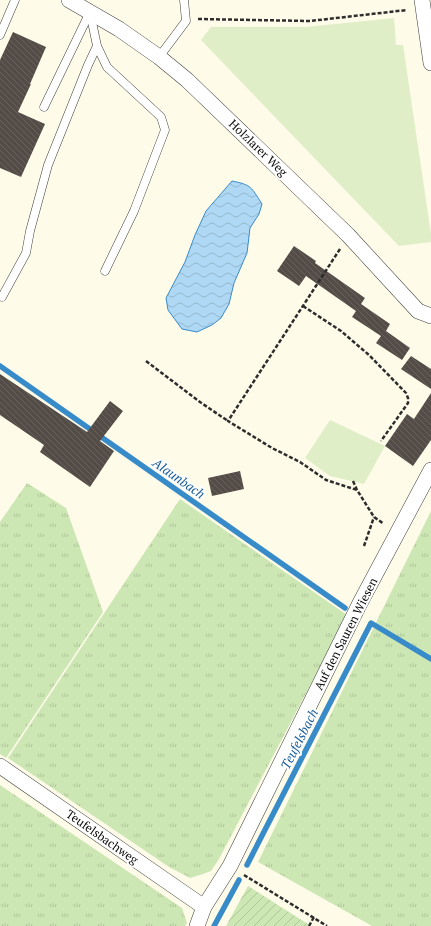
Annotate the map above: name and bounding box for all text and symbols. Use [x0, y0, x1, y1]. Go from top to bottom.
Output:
street label: Holzlarer Weg [226, 116, 291, 180]
water label: Alaunbach [148, 453, 209, 503]
street label: Auf den Sauren Wiesen [311, 575, 380, 692]
water label: Teufelsbach [276, 706, 322, 772]
street label: Teufelsbachweg [63, 806, 142, 867]

